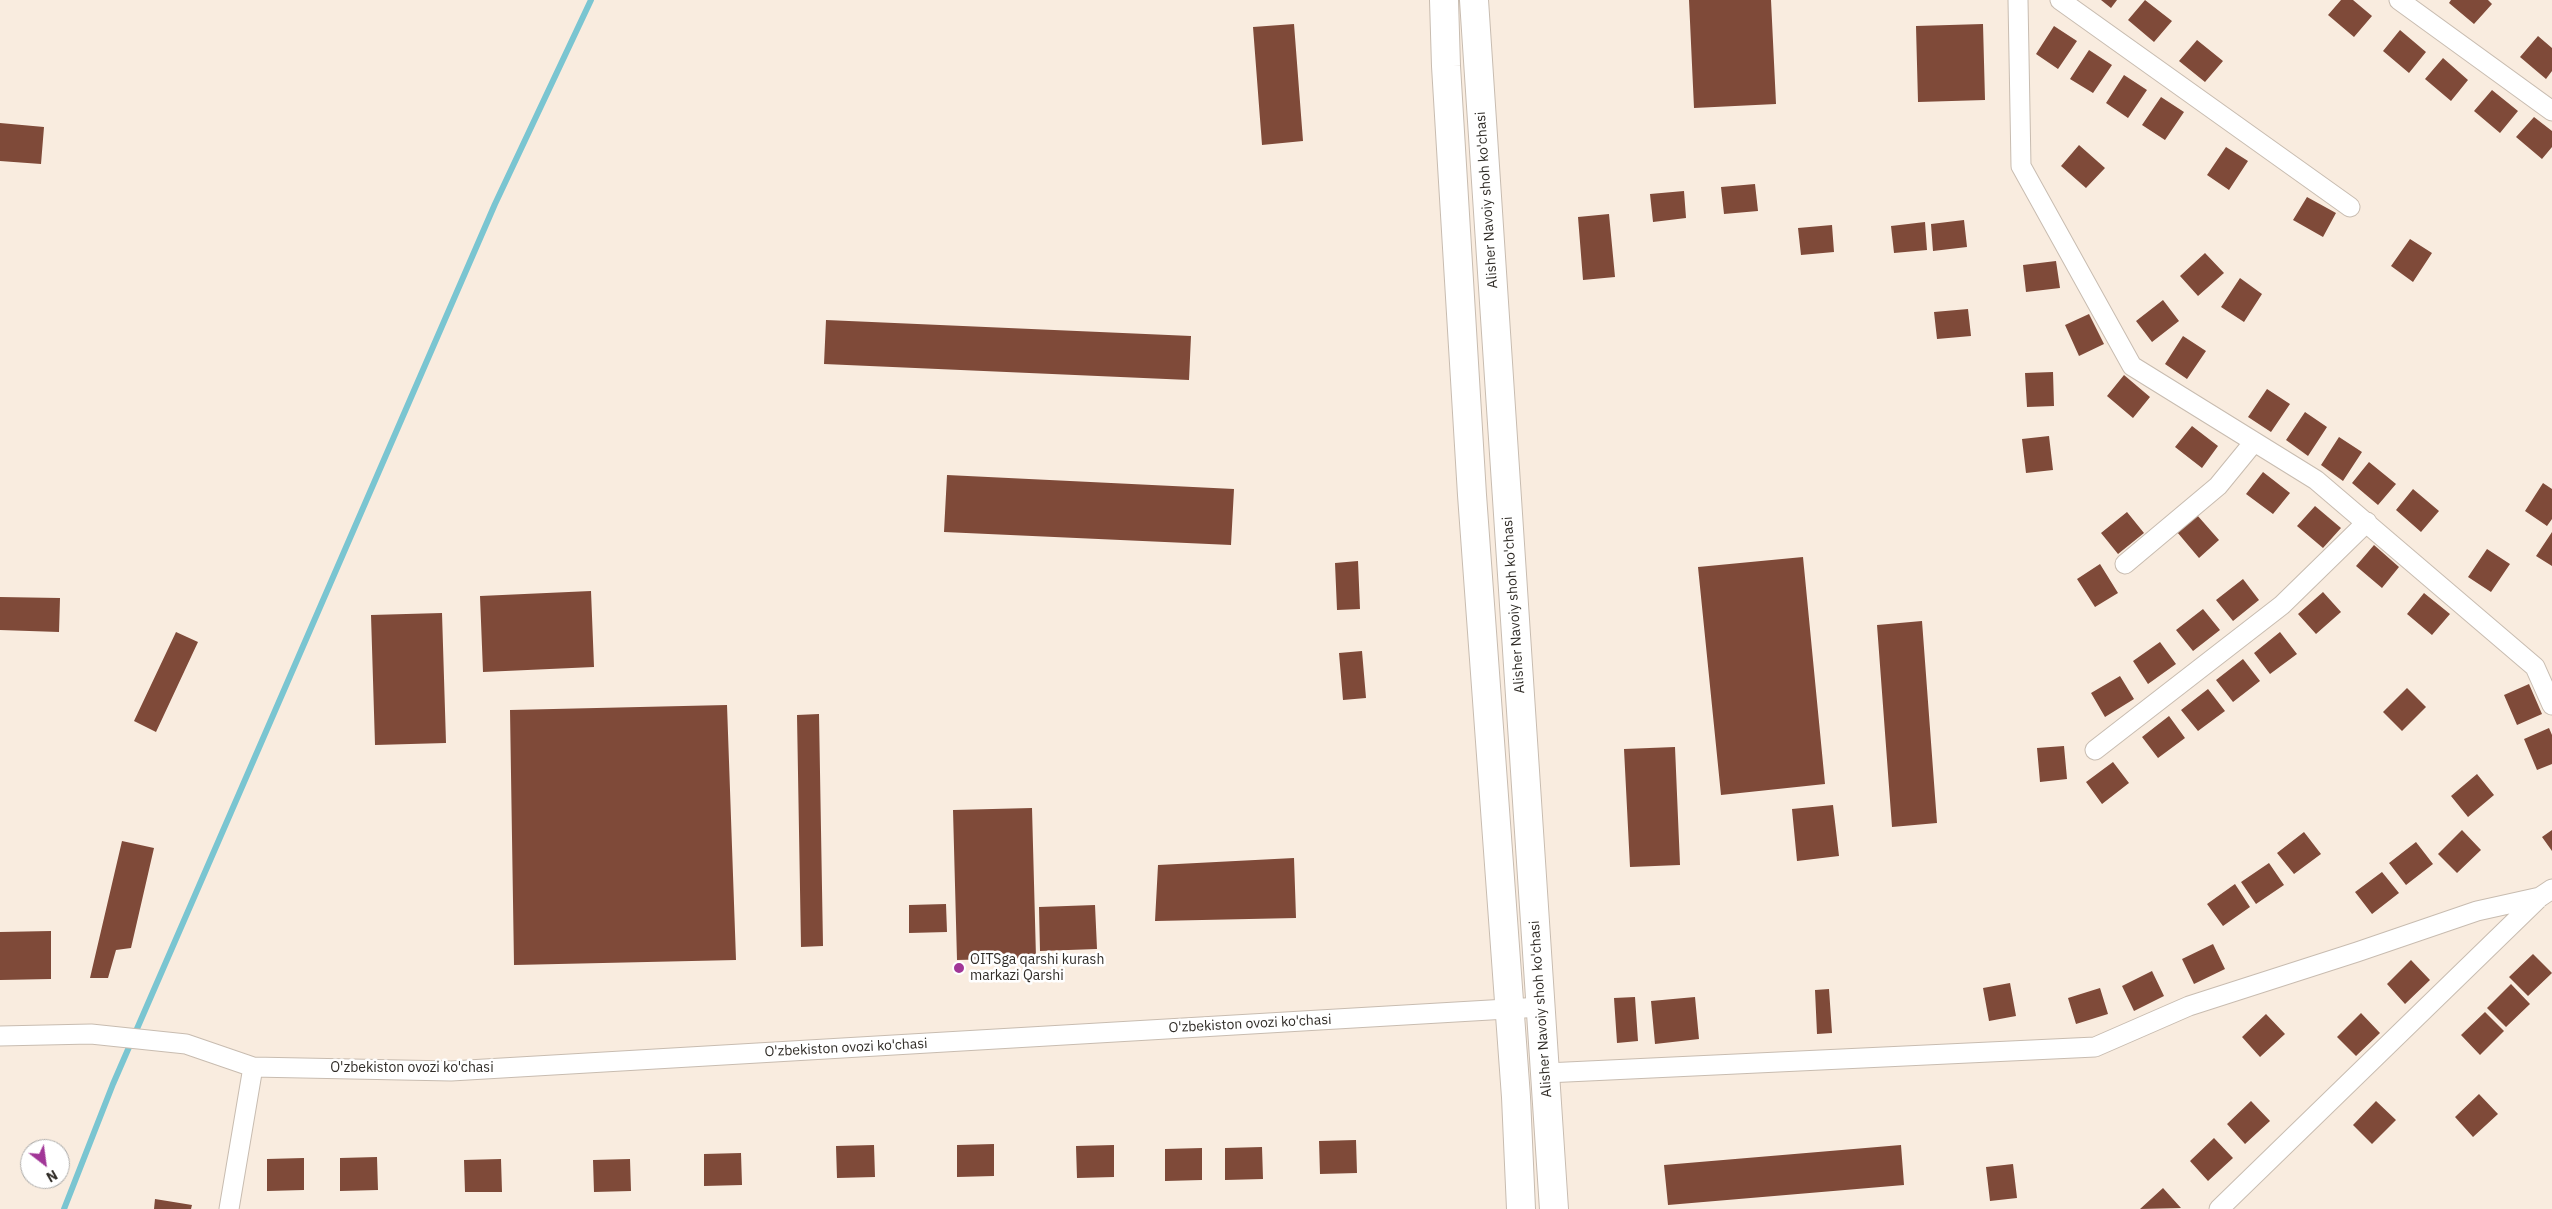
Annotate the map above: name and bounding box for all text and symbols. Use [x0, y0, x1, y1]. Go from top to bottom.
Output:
street label: Alisher Navoiy shoh ko'chasi [1472, 111, 1502, 289]
street label: Alisher Navoiy shoh ko'chasi [1499, 516, 1529, 694]
street label: Alisher Navoiy shoh ko'chasi [1526, 920, 1556, 1098]
place label: OITSga qarshi kurash markazi Qarshi [970, 952, 1104, 984]
marker: OITSga qarshi kurash markazi Qarshi [952, 961, 966, 975]
street label: O'zbekiston ovozi ko'chasi [1168, 1011, 1332, 1037]
street label: O'zbekiston ovozi ko'chasi [764, 1035, 928, 1061]
street label: O'zbekiston ovozi ko'chasi [330, 1060, 494, 1076]
north arrow [20, 1139, 70, 1189]
text: N [43, 1166, 61, 1186]

